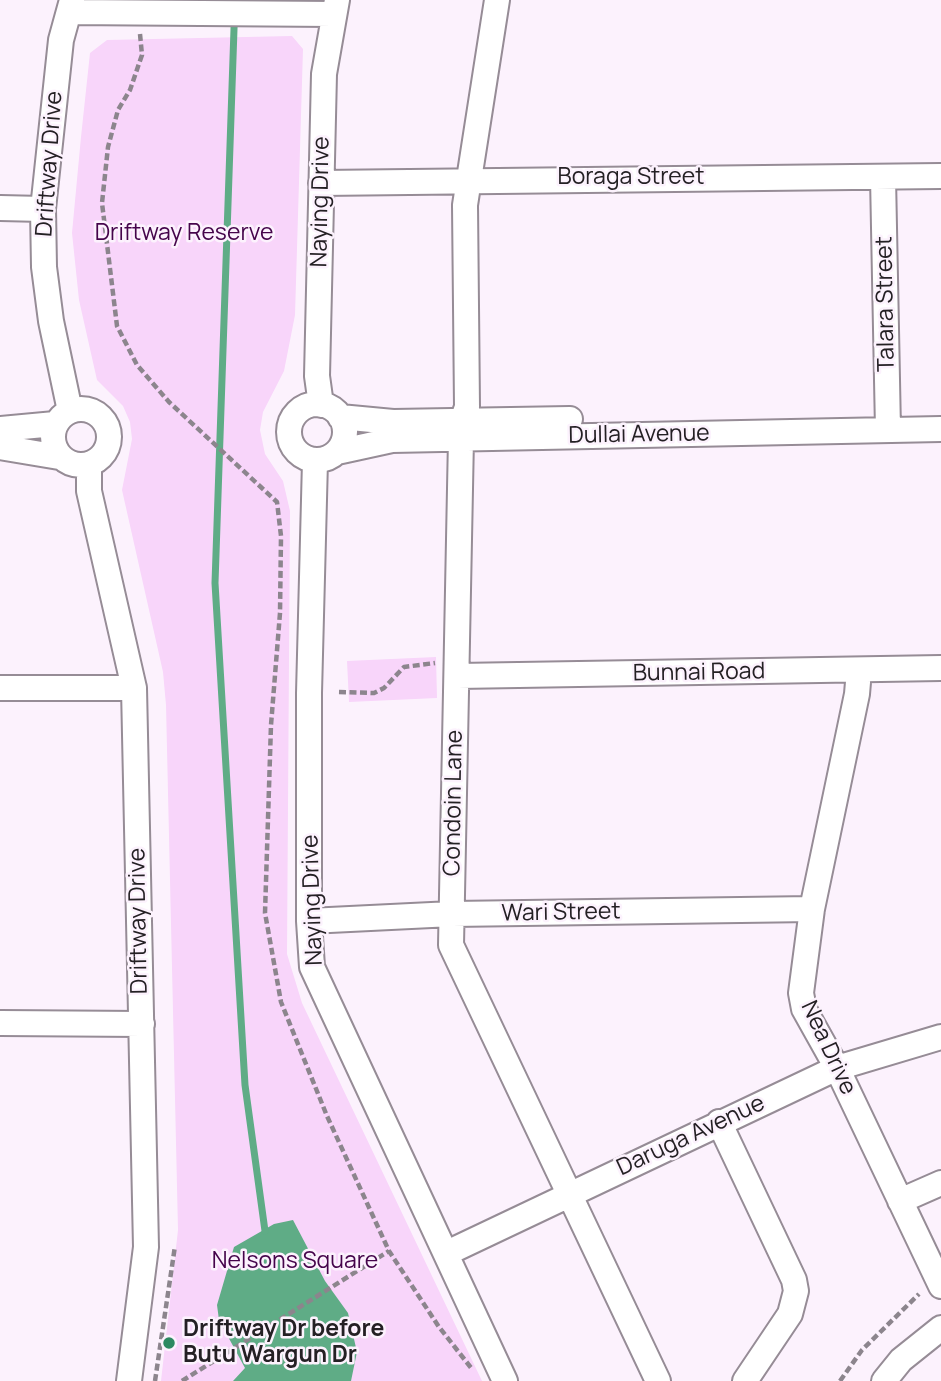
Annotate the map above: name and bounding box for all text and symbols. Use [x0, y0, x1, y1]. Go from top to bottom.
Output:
street label: Driftway Drive [31, 90, 69, 238]
street label: Naying Drive [306, 136, 336, 268]
street label: Boraga Street [558, 164, 704, 192]
park label: Driftway Reserve [95, 220, 273, 248]
street label: Talara Street [871, 236, 901, 372]
street label: Dullai Avenue [568, 420, 710, 450]
street label: Bunnai Road [633, 658, 765, 688]
street label: Condoin Lane [439, 730, 469, 876]
street label: Naying Drive [297, 834, 329, 966]
street label: Driftway Drive [124, 848, 154, 994]
street label: Wari Street [501, 898, 621, 928]
street label: Nea Drive [794, 997, 862, 1099]
street label: Daruga Avenue [613, 1090, 769, 1182]
park label: Nelsons Square [212, 1248, 378, 1276]
place label: Driftway Dr before Butu Wargun Dr [183, 1316, 384, 1370]
marker: Driftway Dr before Butu Wargun Dr [161, 1335, 177, 1351]

